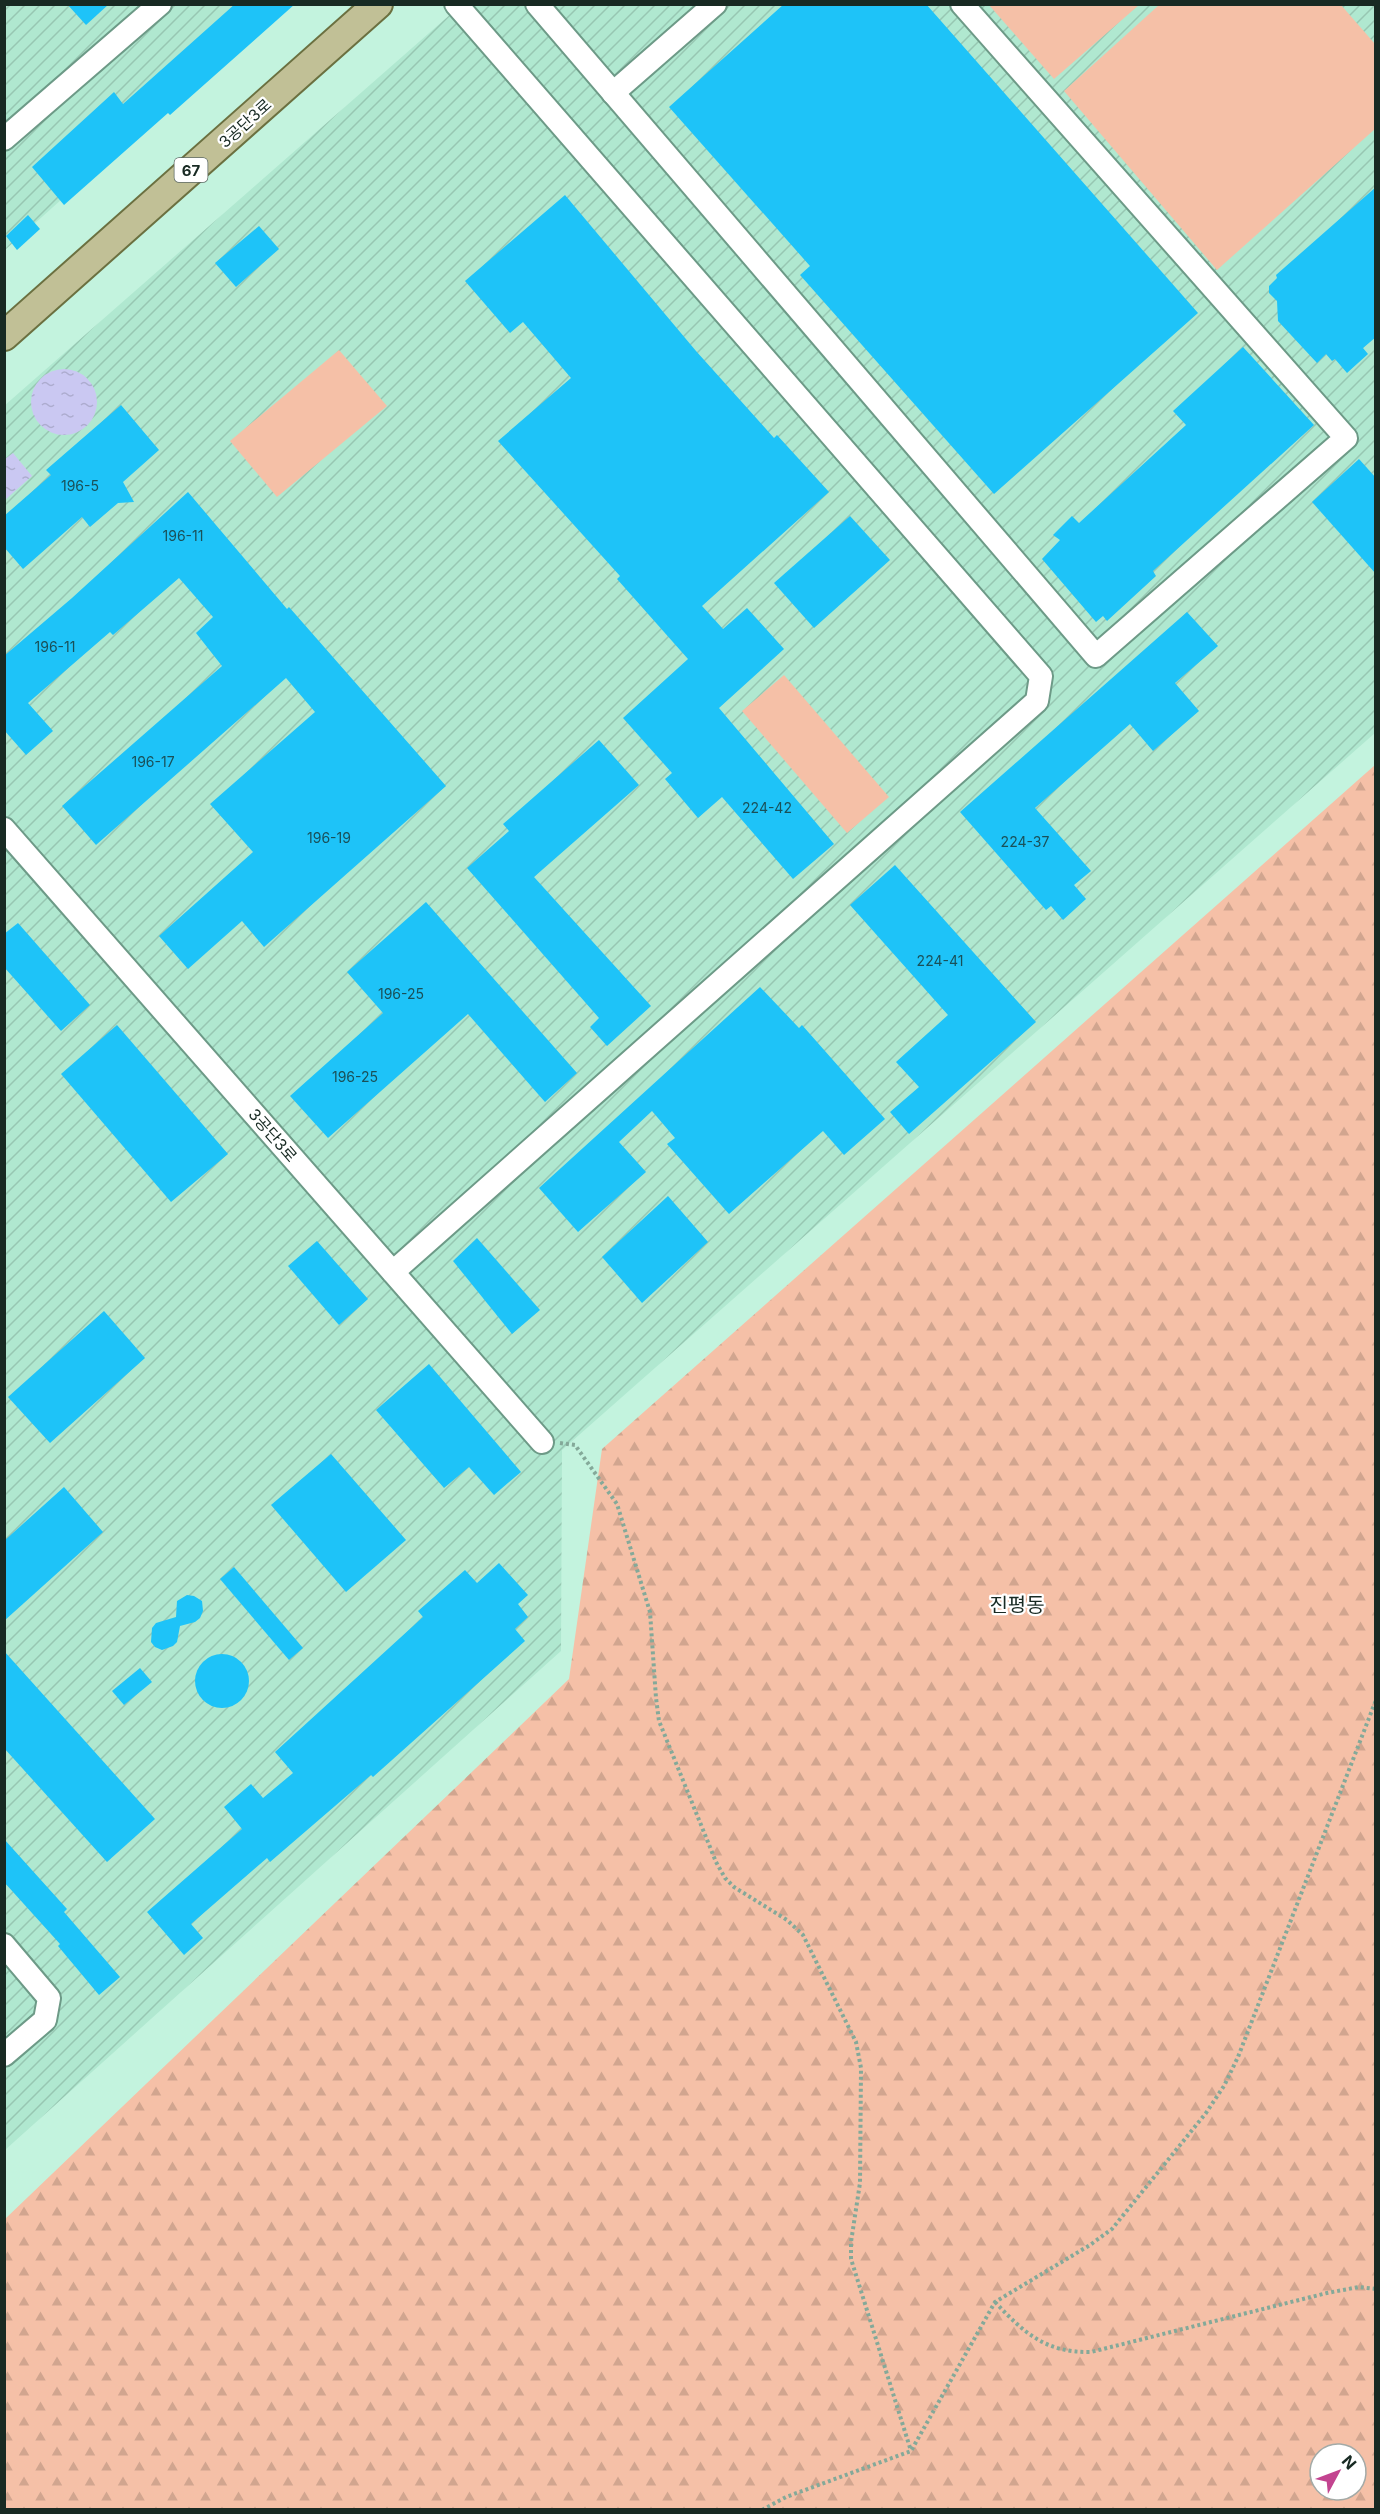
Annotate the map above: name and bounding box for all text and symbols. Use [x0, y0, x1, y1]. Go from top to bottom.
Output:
street label: 3공단3로 [215, 94, 276, 152]
road number: 67 [174, 158, 207, 182]
house number: 196-5 [61, 477, 99, 494]
house number: 196-11 [163, 527, 203, 544]
house number: 196-11 [35, 638, 75, 655]
house number: 196-17 [131, 753, 175, 770]
house number: 224-42 [742, 799, 792, 816]
house number: 196-19 [307, 829, 351, 846]
house number: 224-37 [1001, 833, 1049, 850]
house number: 224-41 [917, 952, 963, 969]
house number: 196-25 [378, 985, 424, 1002]
house number: 196-25 [332, 1068, 378, 1085]
street label: 3공단3로 [244, 1104, 302, 1166]
district label: 진평동 [989, 1593, 1045, 1617]
north arrow [1308, 2442, 1368, 2502]
text: N [1338, 2451, 1361, 2473]

